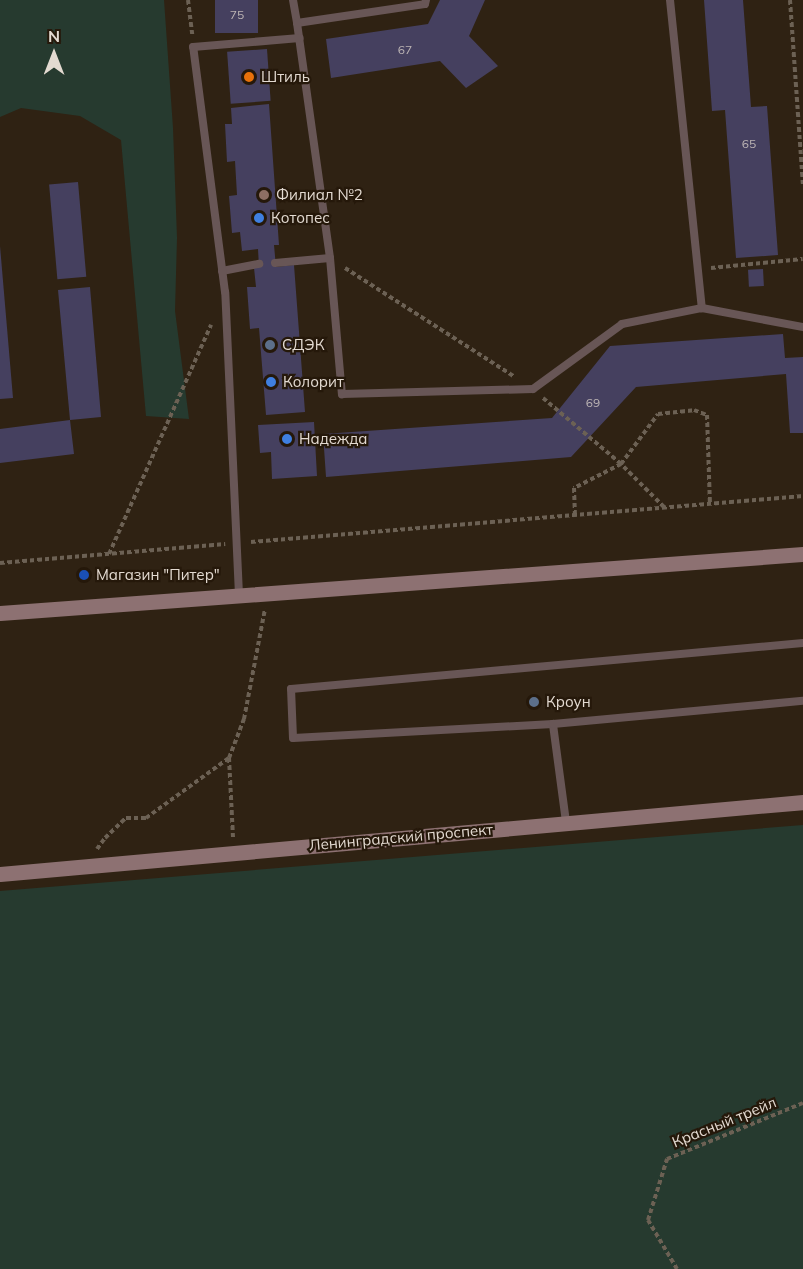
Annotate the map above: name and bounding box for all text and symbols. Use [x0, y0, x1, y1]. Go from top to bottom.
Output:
house number: 75 [230, 8, 244, 22]
north arrow [24, 24, 84, 84]
text: N [48, 26, 60, 46]
house number: 67 [398, 43, 412, 57]
place label: Штиль [261, 68, 310, 86]
marker: Штиль [242, 70, 256, 84]
house number: 65 [742, 137, 756, 151]
place label: Филиал №2 [276, 186, 363, 204]
marker: Филиал №2 [257, 188, 271, 202]
place label: Котопес [271, 209, 330, 227]
marker: Котопес [252, 211, 266, 225]
place label: СДЭК [282, 336, 324, 354]
marker: СДЭК [263, 338, 277, 352]
place label: Колорит [283, 373, 344, 391]
marker: Колорит [264, 375, 278, 389]
house number: 69 [586, 396, 600, 410]
place label: Надежда [299, 430, 367, 448]
marker: Надежда [280, 432, 294, 446]
place label: Магазин "Питер" [96, 566, 220, 584]
marker: Магазин "Питер" [77, 568, 91, 582]
place label: Кроун [546, 693, 591, 711]
marker: Кроун [527, 695, 541, 709]
street label: Ленинградский проспект [308, 820, 494, 854]
street label: Красный трейл [669, 1093, 779, 1151]

